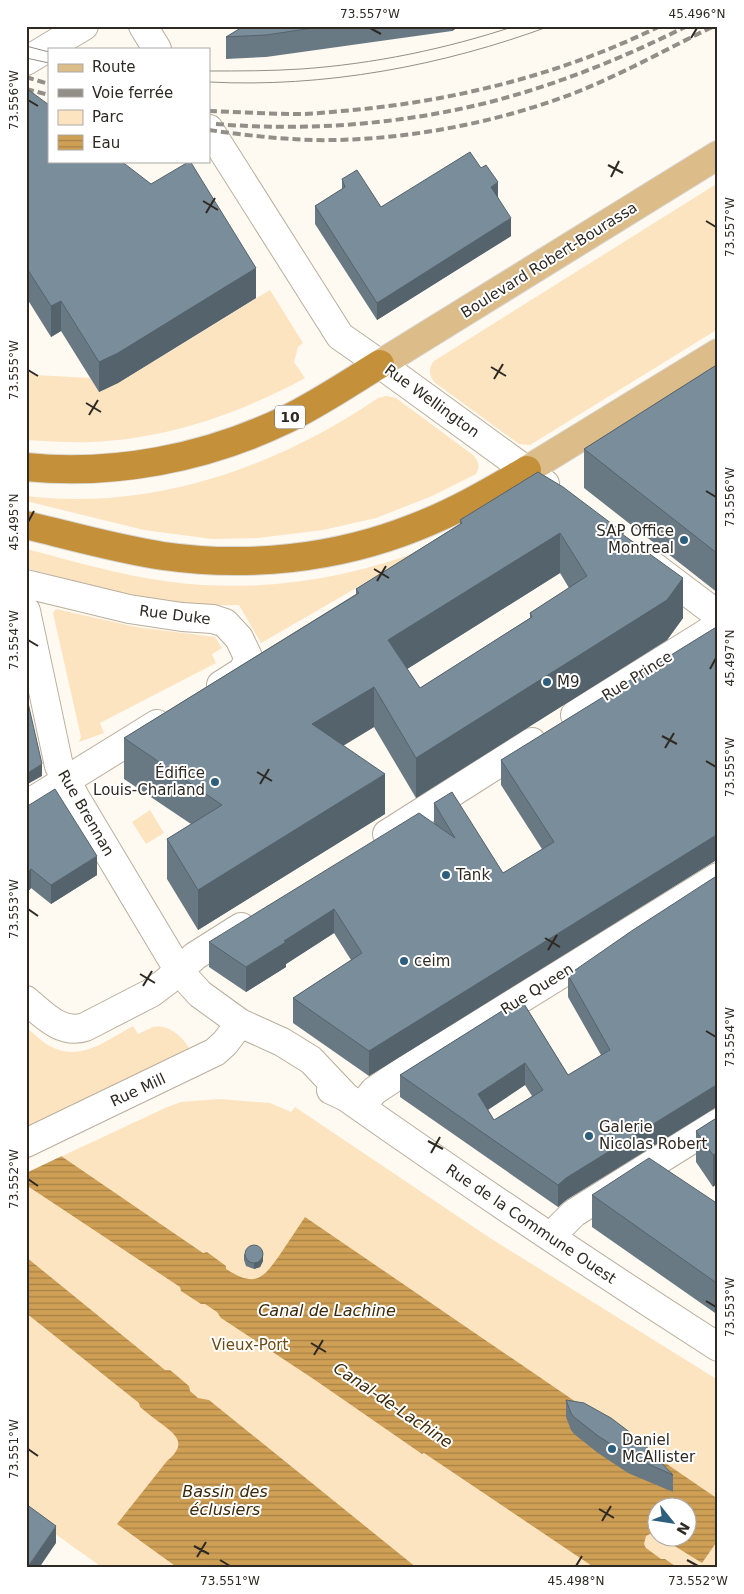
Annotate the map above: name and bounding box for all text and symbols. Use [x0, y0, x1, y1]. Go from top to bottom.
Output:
text: 73.557°W [340, 7, 400, 21]
text: 45.496°N [669, 7, 725, 21]
legend [48, 48, 210, 162]
text: Route [92, 58, 136, 76]
text: 73.556°W [7, 70, 21, 130]
text: Voie ferrée [92, 84, 173, 102]
text: Parc [92, 108, 124, 126]
text: Eau [92, 134, 120, 152]
text: 73.557°W [723, 197, 737, 257]
street label: Boulevard Robert-Bourassa [458, 198, 640, 322]
text: 73.555°W [7, 340, 21, 400]
street label: Rue Wellington [381, 361, 483, 441]
road number: 10 [275, 406, 305, 428]
text: 73.556°W [723, 467, 737, 527]
text: 45.495°N [7, 494, 21, 550]
place label: SAP Office Montreal [596, 522, 674, 557]
marker: SAP Office Montreal [678, 534, 690, 546]
street label: Rue Duke [138, 602, 212, 628]
text: 73.554°W [7, 610, 21, 670]
text: 45.497°N [723, 630, 737, 686]
street label: Rue Prince [599, 647, 675, 705]
place label: M9 [557, 673, 580, 691]
marker: M9 [541, 676, 553, 688]
text: 73.555°W [723, 737, 737, 797]
place label: Édifice Louis-Charland [93, 763, 205, 799]
street label: Rue Brennan [54, 767, 118, 859]
marker: Édifice Louis-Charland [209, 776, 221, 788]
place label: Tank [455, 866, 490, 884]
marker: Tank [440, 869, 452, 881]
text: 73.553°W [7, 879, 21, 939]
place label: ceim [414, 952, 450, 970]
marker: ceim [398, 955, 410, 967]
street label: Rue Queen [497, 960, 577, 1018]
text: 73.554°W [723, 1007, 737, 1067]
street label: Rue Mill [108, 1069, 168, 1111]
place label: Galerie Nicolas Robert [599, 1118, 708, 1153]
marker: Galerie Nicolas Robert [583, 1130, 595, 1142]
text: 73.552°W [7, 1149, 21, 1209]
street label: Rue de la Commune Ouest [443, 1160, 619, 1288]
text: 73.553°W [723, 1277, 737, 1337]
water label: Canal de Lachine [258, 1301, 396, 1320]
park label: Vieux-Port [212, 1336, 289, 1354]
water label: Canal-de-Lachine [330, 1358, 456, 1452]
text: 73.551°W [7, 1419, 21, 1479]
place label: Daniel McAllister [622, 1431, 696, 1466]
marker: Daniel McAllister [606, 1443, 618, 1455]
water label: Bassin des éclusiers [182, 1482, 268, 1519]
north arrow [646, 1496, 696, 1546]
text: N [673, 1519, 693, 1538]
text: 73.551°W [200, 1574, 260, 1588]
text: 45.498°N [548, 1574, 604, 1588]
text: 73.552°W [668, 1574, 728, 1588]

